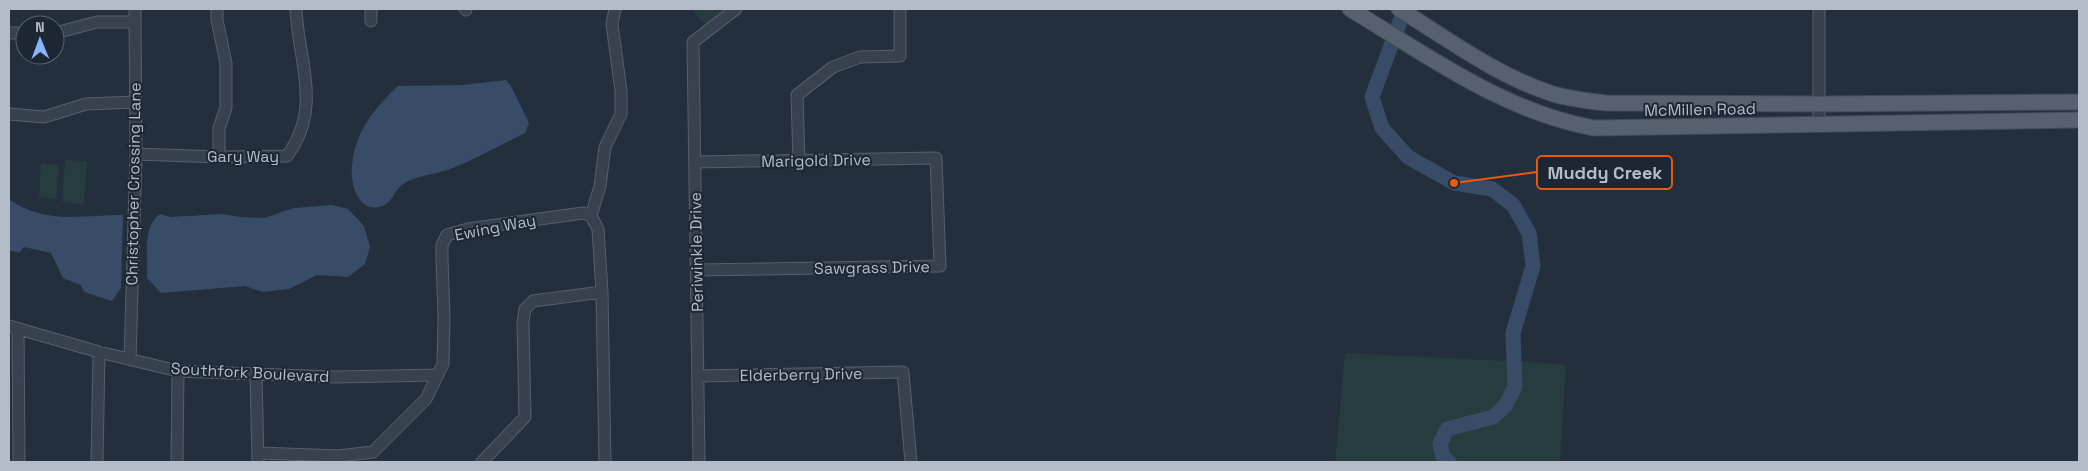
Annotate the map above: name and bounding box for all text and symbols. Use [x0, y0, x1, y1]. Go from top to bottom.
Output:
north arrow [15, 15, 65, 65]
text: N [35, 18, 45, 36]
street label: Christopher Crossing Lane [121, 82, 146, 286]
street label: McMillen Road [1644, 98, 1756, 121]
street label: Gary Way [207, 146, 279, 167]
street label: Marigold Drive [761, 149, 871, 172]
callout: Muddy Creek [1537, 156, 1672, 189]
text: Muddy Creek [1548, 161, 1662, 184]
street label: Periwinkle Drive [685, 192, 708, 312]
street label: Ewing Way [453, 209, 538, 246]
street label: Sawgrass Drive [814, 256, 930, 279]
street label: Southfork Boulevard [170, 358, 330, 387]
street label: Elderberry Drive [739, 363, 863, 386]

